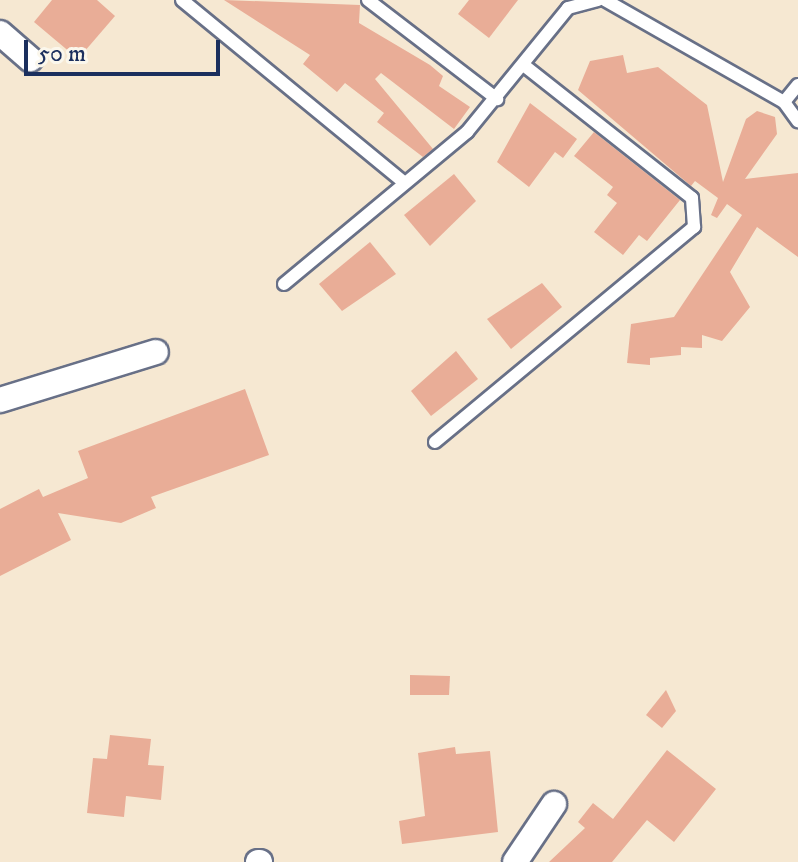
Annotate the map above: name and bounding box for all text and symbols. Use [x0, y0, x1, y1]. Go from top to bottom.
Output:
scale bar [28, 24, 224, 74]
text: 50 m [38, 39, 86, 69]

